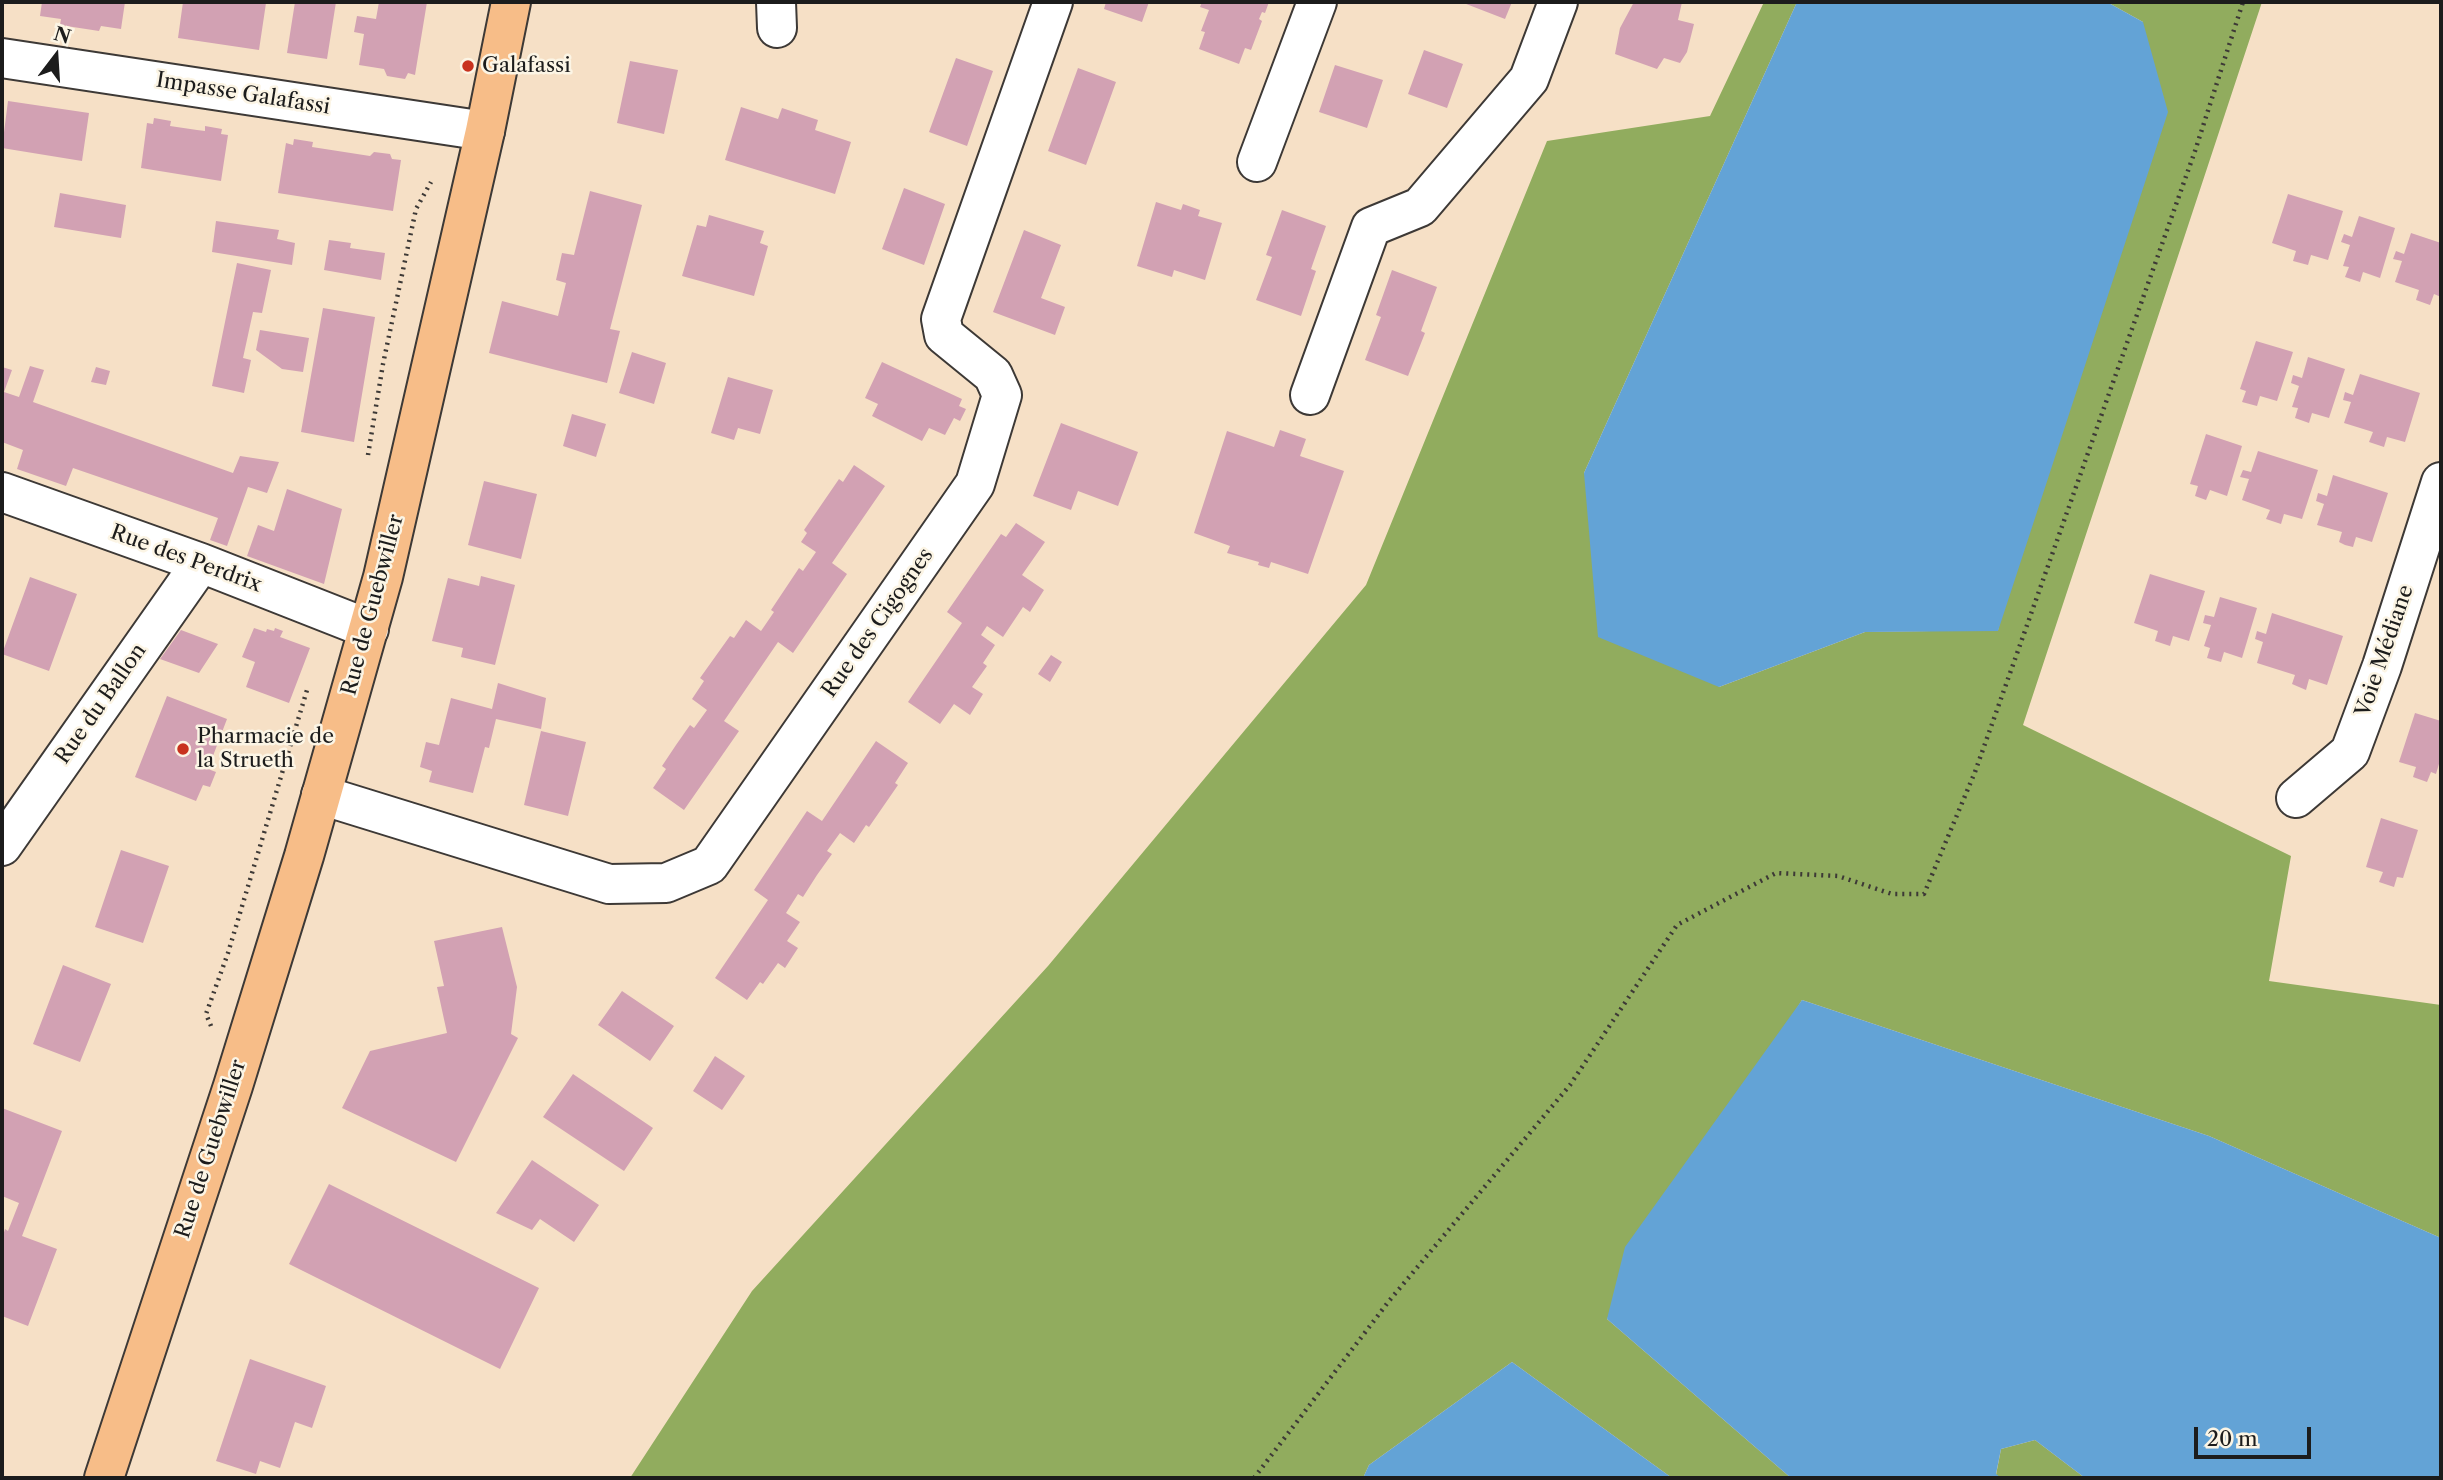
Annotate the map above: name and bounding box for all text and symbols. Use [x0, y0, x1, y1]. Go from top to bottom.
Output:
north arrow [21, 21, 91, 91]
text: N [51, 22, 74, 49]
place label: Galafassi [482, 53, 571, 79]
marker: Galafassi [460, 58, 476, 74]
street label: Impasse Galafassi [154, 68, 332, 120]
street label: Rue de Guebwiller [337, 512, 409, 698]
street label: Rue des Perdrix [107, 520, 265, 598]
street label: Rue des Cigognes [817, 543, 939, 703]
street label: Voie Médiane [2351, 582, 2419, 720]
street label: Rue du Ballon [50, 639, 152, 769]
place label: Pharmacie de la Strueth [197, 724, 334, 774]
marker: Pharmacie de la Strueth [175, 741, 191, 757]
street label: Rue de Guebwiller [170, 1056, 252, 1242]
scale bar [2198, 1414, 2315, 1458]
text: 20 m [2207, 1426, 2258, 1451]

